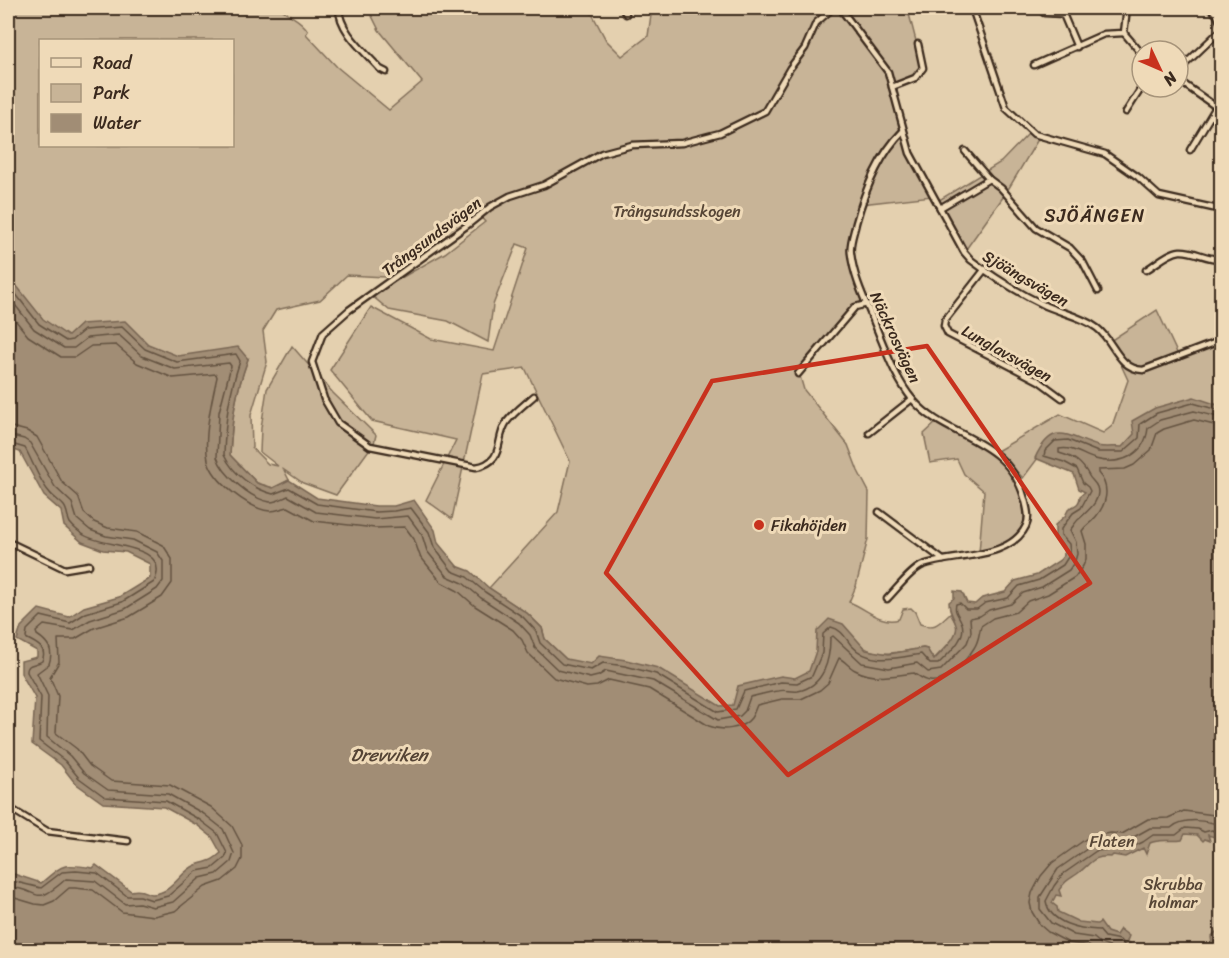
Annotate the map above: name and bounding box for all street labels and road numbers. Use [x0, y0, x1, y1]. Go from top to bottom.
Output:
street label: Trångsundsvägen [375, 189, 488, 284]
street label: Sjöängsvägen [977, 242, 1075, 315]
street label: Näckrosvägen [862, 287, 930, 388]
street label: Lunglavsvägen [956, 317, 1058, 391]

